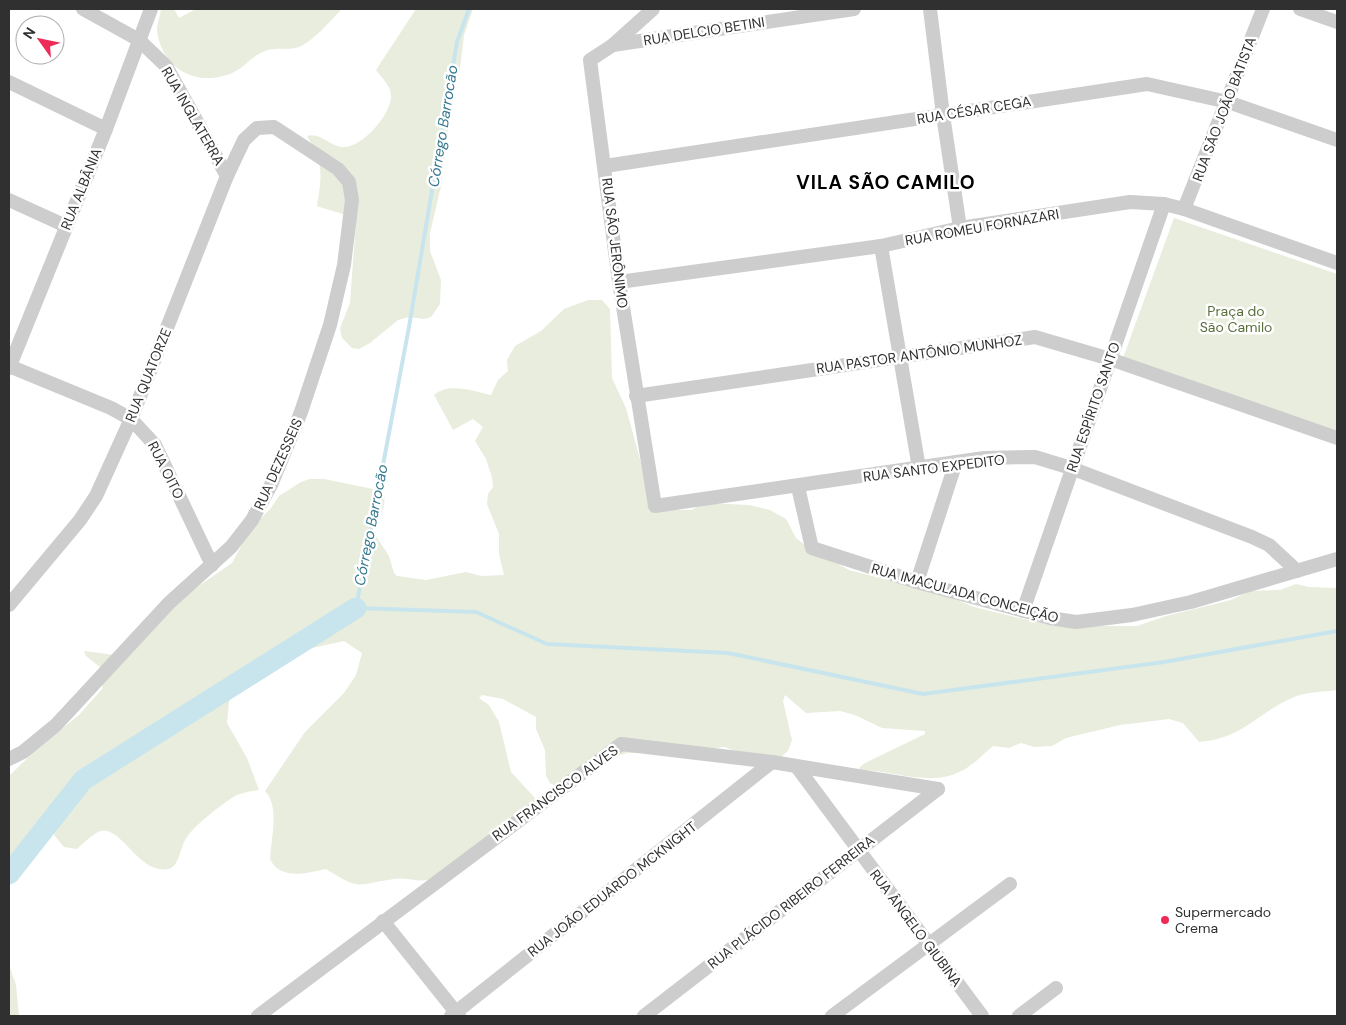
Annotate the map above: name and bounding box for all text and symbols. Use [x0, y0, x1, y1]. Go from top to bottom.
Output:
street label: RUA DELCIO BETINI [642, 13, 766, 49]
north arrow [15, 15, 65, 65]
text: N [19, 24, 39, 42]
street label: RUA SÃO JOÃO BATISTA [1188, 34, 1260, 184]
street label: RUA INGLATERRA [157, 63, 229, 169]
water label: Córrego Barrocão [423, 64, 463, 188]
street label: RUA CÉSAR CEGA [916, 92, 1032, 128]
street label: RUA ALBÂNIA [56, 145, 106, 233]
district label: VILA SÃO CAMILO [796, 170, 976, 195]
street label: RUA SÃO JERÔNIMO [598, 177, 632, 309]
street label: RUA ROMEU FORNAZARI [904, 205, 1060, 249]
park label: Praça do São Camilo [1200, 302, 1272, 336]
street label: RUA QUATORZE [121, 325, 175, 425]
street label: RUA PASTOR ANTÔNIO MUNHOZ [815, 331, 1023, 377]
street label: RUA ESPÍRITO SANTO [1062, 339, 1124, 474]
street label: RUA DEZESSEIS [250, 415, 306, 513]
street label: RUA OITO [144, 438, 188, 502]
street label: RUA SANTO EXPEDITO [862, 450, 1006, 486]
water label: Córrego Barrocão [349, 463, 393, 587]
street label: RUA IMACULADA CONCEIÇÃO [870, 559, 1061, 627]
street label: RUA FRANCISCO ALVES [489, 741, 621, 845]
street label: RUA JOÃO EDUARDO MCKNIGHT [524, 817, 700, 961]
street label: RUA PLÁCIDO RIBEIRO FERREIRA [704, 831, 878, 973]
street label: RUA ÂNGELO GIUBINA [866, 866, 966, 990]
place label: Supermercado Crema [1175, 903, 1271, 937]
marker: Supermercado Crema [1159, 914, 1171, 926]

